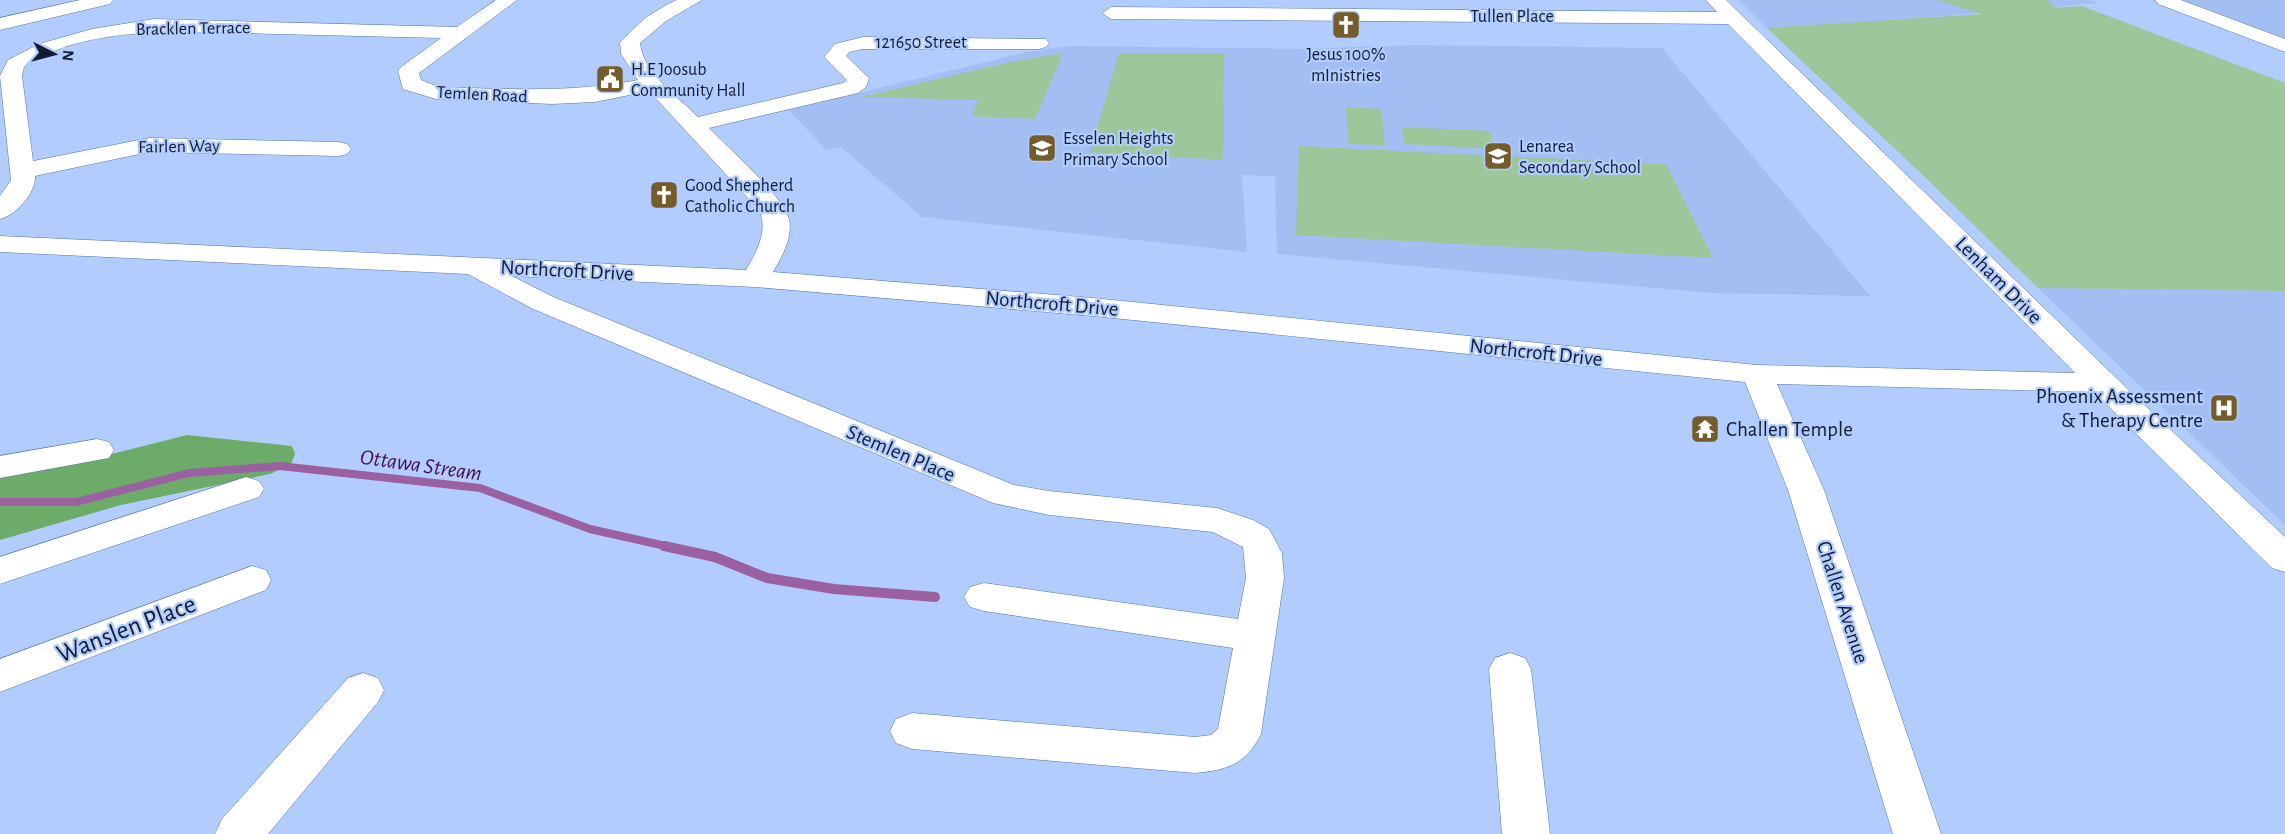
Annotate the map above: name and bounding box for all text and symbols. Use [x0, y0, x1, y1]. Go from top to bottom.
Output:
street label: Tullen Place [1470, 8, 1554, 26]
church icon: Jesus 100% mInistries [1330, 9, 1362, 41]
street label: Bracklen Terrace [136, 19, 250, 39]
north arrow [24, 24, 84, 84]
street label: 121650 Street [875, 34, 967, 52]
place label: Jesus 100% mInistries [1306, 46, 1386, 85]
text: N [59, 49, 76, 62]
place label: H.E Joosub Community Hall [631, 61, 745, 100]
public building icon: H.E Joosub Community Hall [594, 63, 626, 95]
street label: Temlen Road [436, 84, 528, 106]
place label: Esselen Heights Primary School [1063, 130, 1173, 169]
school or university icon: Esselen Heights Primary School [1026, 132, 1058, 164]
street label: Fairlen Way [138, 137, 220, 157]
place label: Lenarea Secondary School [1519, 138, 1641, 177]
school or university icon: Lenarea Secondary School [1482, 140, 1514, 172]
place label: Good Shepherd Catholic Church [685, 177, 795, 216]
church icon: Good Shepherd Catholic Church [648, 179, 680, 211]
street label: Lenham Drive [1951, 233, 2046, 328]
street label: Northcroft Drive [500, 257, 634, 284]
street label: Northcroft Drive [985, 287, 1119, 320]
street label: Northcroft Drive [1469, 335, 1603, 370]
place label: Phoenix Assessment & Therapy Centre [2036, 386, 2203, 431]
hospital icon: Phoenix Assessment & Therapy Centre [2208, 392, 2240, 424]
temple icon: Challen Temple [1689, 413, 1721, 445]
place label: Challen Temple [1726, 419, 1853, 440]
street label: Stemlen Place [844, 421, 958, 486]
water label: Ottawa Stream [359, 446, 483, 484]
street label: Challen Avenue [1813, 538, 1872, 666]
street label: Wanslen Place [53, 591, 199, 667]

